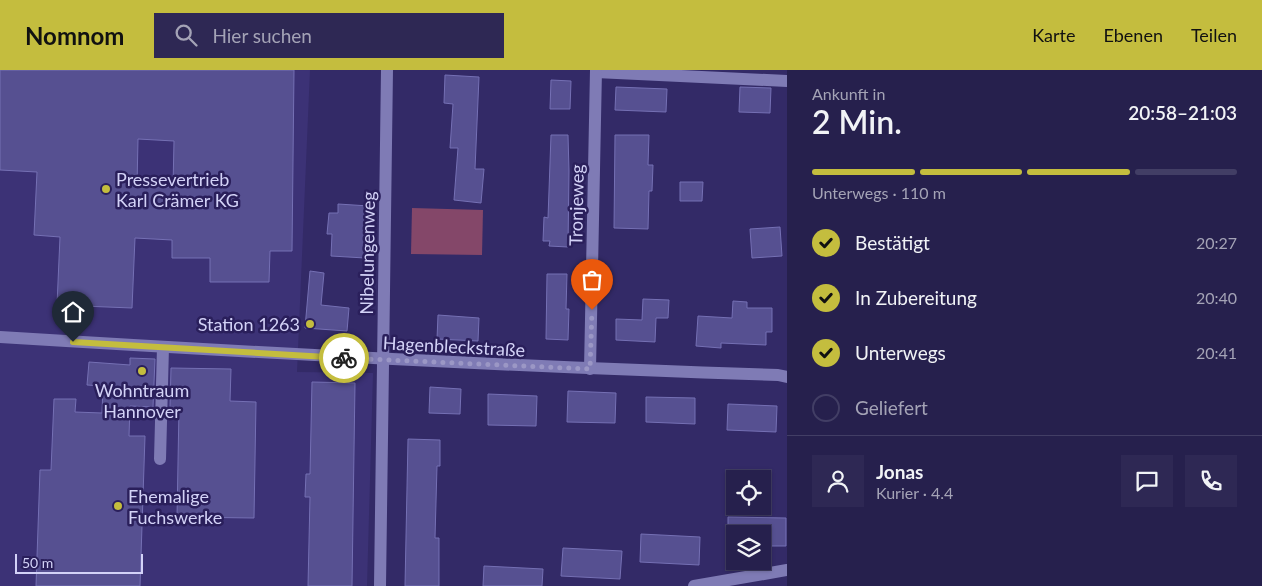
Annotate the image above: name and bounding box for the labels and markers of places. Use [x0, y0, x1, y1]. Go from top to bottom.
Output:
place label: Pressevertrieb Karl Crämer KG [116, 168, 239, 211]
marker: Pressevertrieb Karl Crämer KG [100, 183, 112, 195]
pin [571, 259, 613, 310]
pin [52, 291, 94, 342]
place label: Station 1263 [198, 313, 300, 335]
marker: Station 1263 [304, 318, 316, 330]
marker: Wohntraum Hannover [136, 365, 148, 377]
place label: Wohntraum Hannover [95, 379, 189, 422]
place label: Ehemalige Fuchswerke [128, 485, 222, 528]
marker: Ehemalige Fuchswerke [112, 500, 124, 512]

